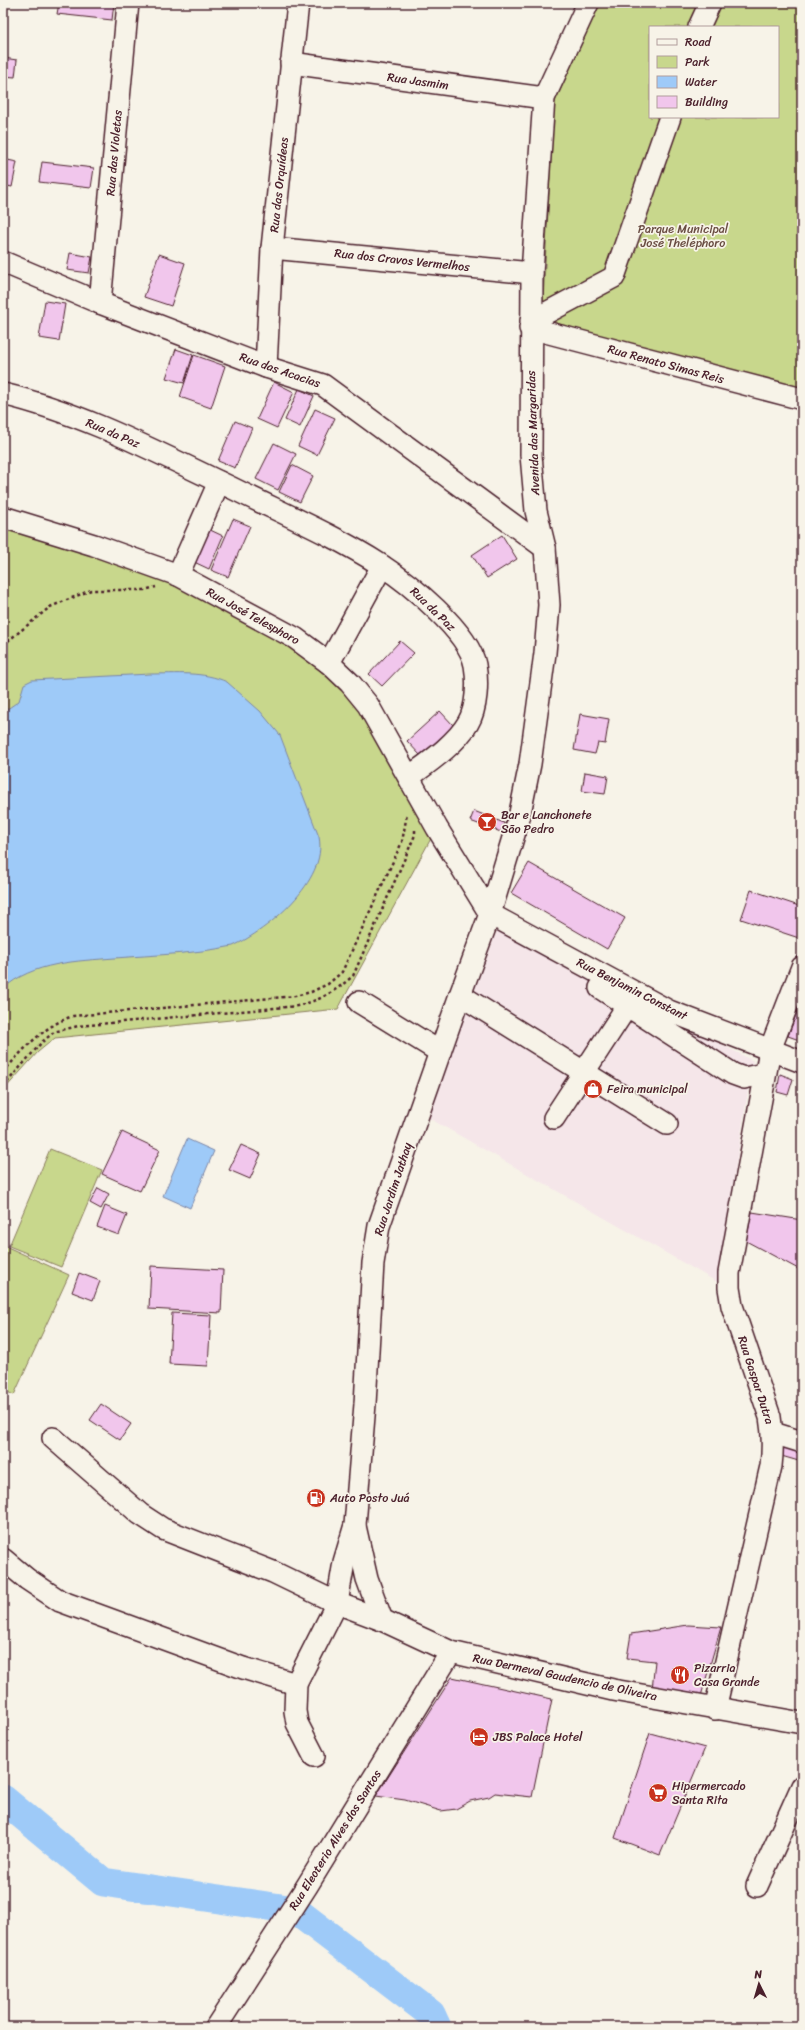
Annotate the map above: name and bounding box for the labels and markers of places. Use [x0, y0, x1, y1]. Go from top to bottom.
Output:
place label: Bar e Lanchonete São Pedro [501, 804, 592, 840]
bar icon: Bar e Lanchonete São Pedro [476, 811, 498, 833]
shop icon: Feira municipal [582, 1078, 604, 1100]
place label: Feira municipal [607, 1078, 688, 1100]
fuel station icon: Auto Posto Juá [305, 1487, 327, 1509]
place label: Auto Posto Juá [329, 1487, 410, 1509]
place label: Pizarria Casa Grande [694, 1657, 760, 1693]
restaurant icon: Pizarria Casa Grande [669, 1664, 691, 1686]
hotel icon: JBS Palace Hotel [468, 1726, 490, 1748]
place label: JBS Palace Hotel [492, 1726, 583, 1748]
place label: Hipermercado Santa Rita [672, 1775, 746, 1811]
supermarket icon: Hipermercado Santa Rita [647, 1782, 669, 1804]

